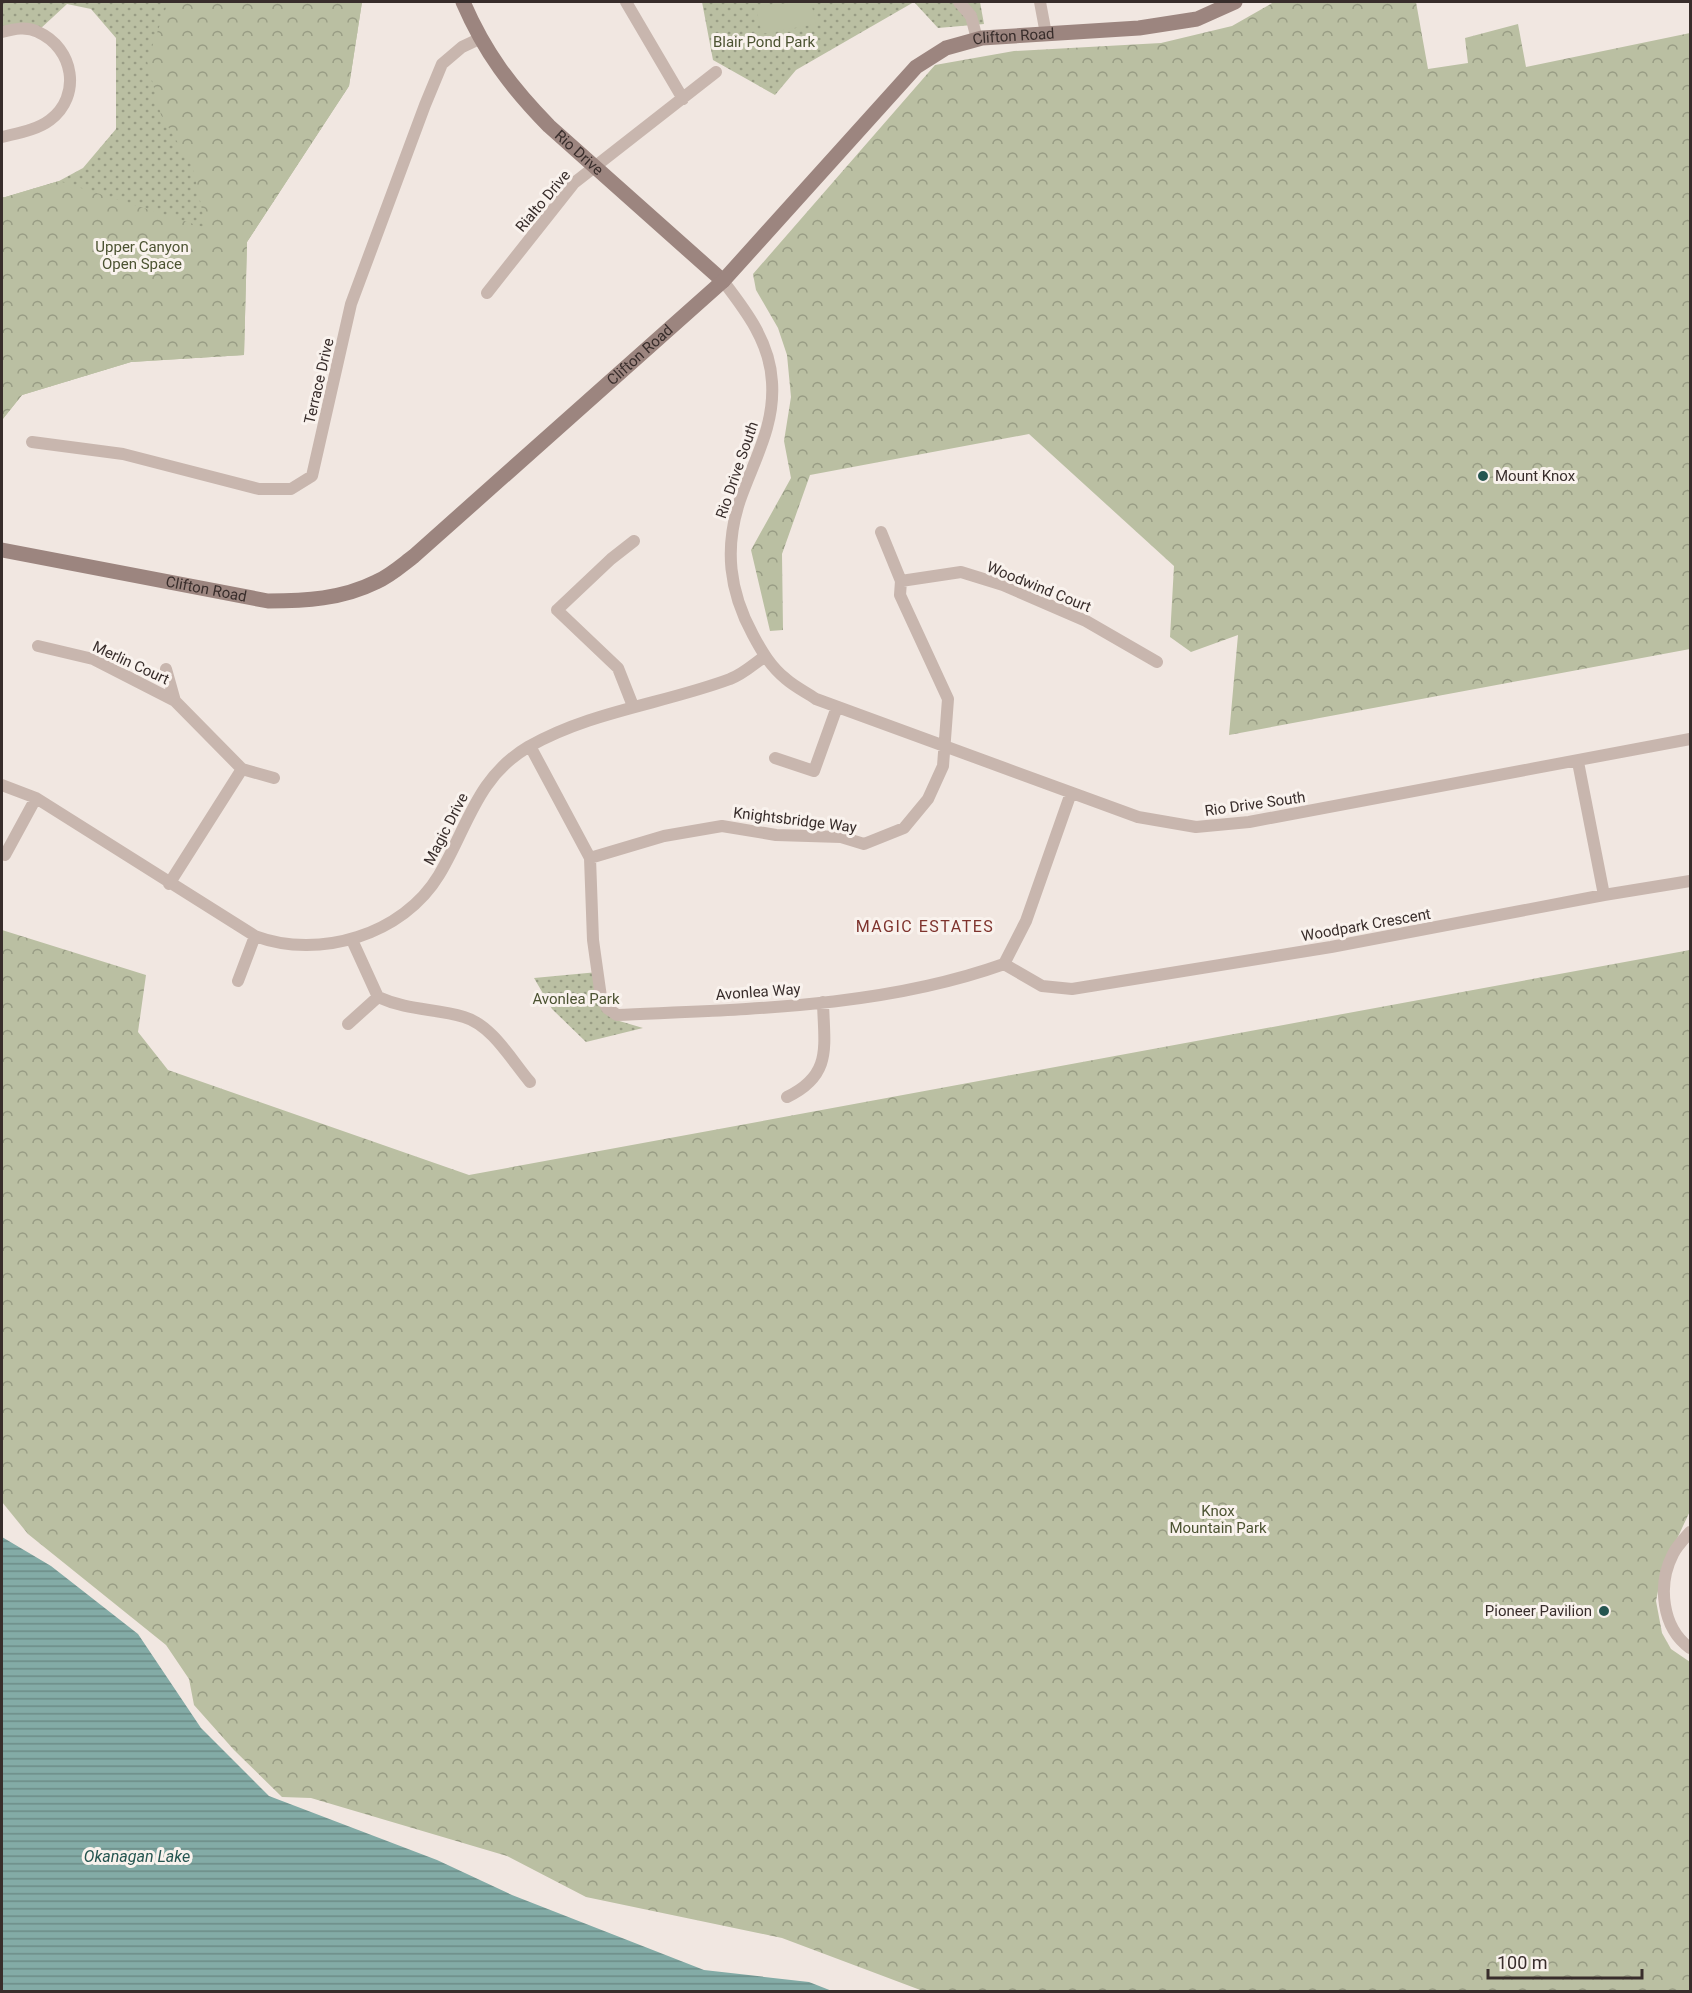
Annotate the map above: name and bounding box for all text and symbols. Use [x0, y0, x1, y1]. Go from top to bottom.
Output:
street label: Clifton Road [970, 24, 1055, 49]
park label: Blair Pond Park [713, 33, 816, 51]
street label: Rio Drive [551, 126, 607, 179]
street label: Rialto Drive [512, 166, 574, 236]
park label: Upper Canyon Open Space [95, 238, 189, 273]
street label: Clifton Road [603, 321, 676, 389]
street label: Terrace Drive [300, 336, 338, 426]
street label: Rio Drive South [712, 419, 762, 521]
place label: Mount Knox [1495, 467, 1576, 485]
marker: Mount Knox [1476, 469, 1490, 483]
street label: Woodwind Court [984, 558, 1094, 616]
street label: Clifton Road [164, 573, 248, 606]
street label: Merlin Court [90, 637, 172, 689]
street label: Rio Drive South [1203, 788, 1307, 820]
street label: Magic Drive [420, 790, 472, 868]
street label: Knightsbridge Way [732, 803, 858, 837]
street label: Woodpark Crescent [1300, 905, 1432, 945]
district label: MAGIC ESTATES [856, 917, 994, 936]
street label: Avonlea Way [715, 980, 801, 1004]
park label: Avonlea Park [532, 990, 620, 1008]
park label: Knox Mountain Park [1169, 1502, 1267, 1537]
place label: Pioneer Pavilion [1485, 1602, 1592, 1620]
marker: Pioneer Pavilion [1597, 1604, 1611, 1618]
water label: Okanagan Lake [84, 1847, 190, 1866]
scale bar [1488, 1942, 1642, 1980]
text: 100 m [1497, 1952, 1548, 1973]

